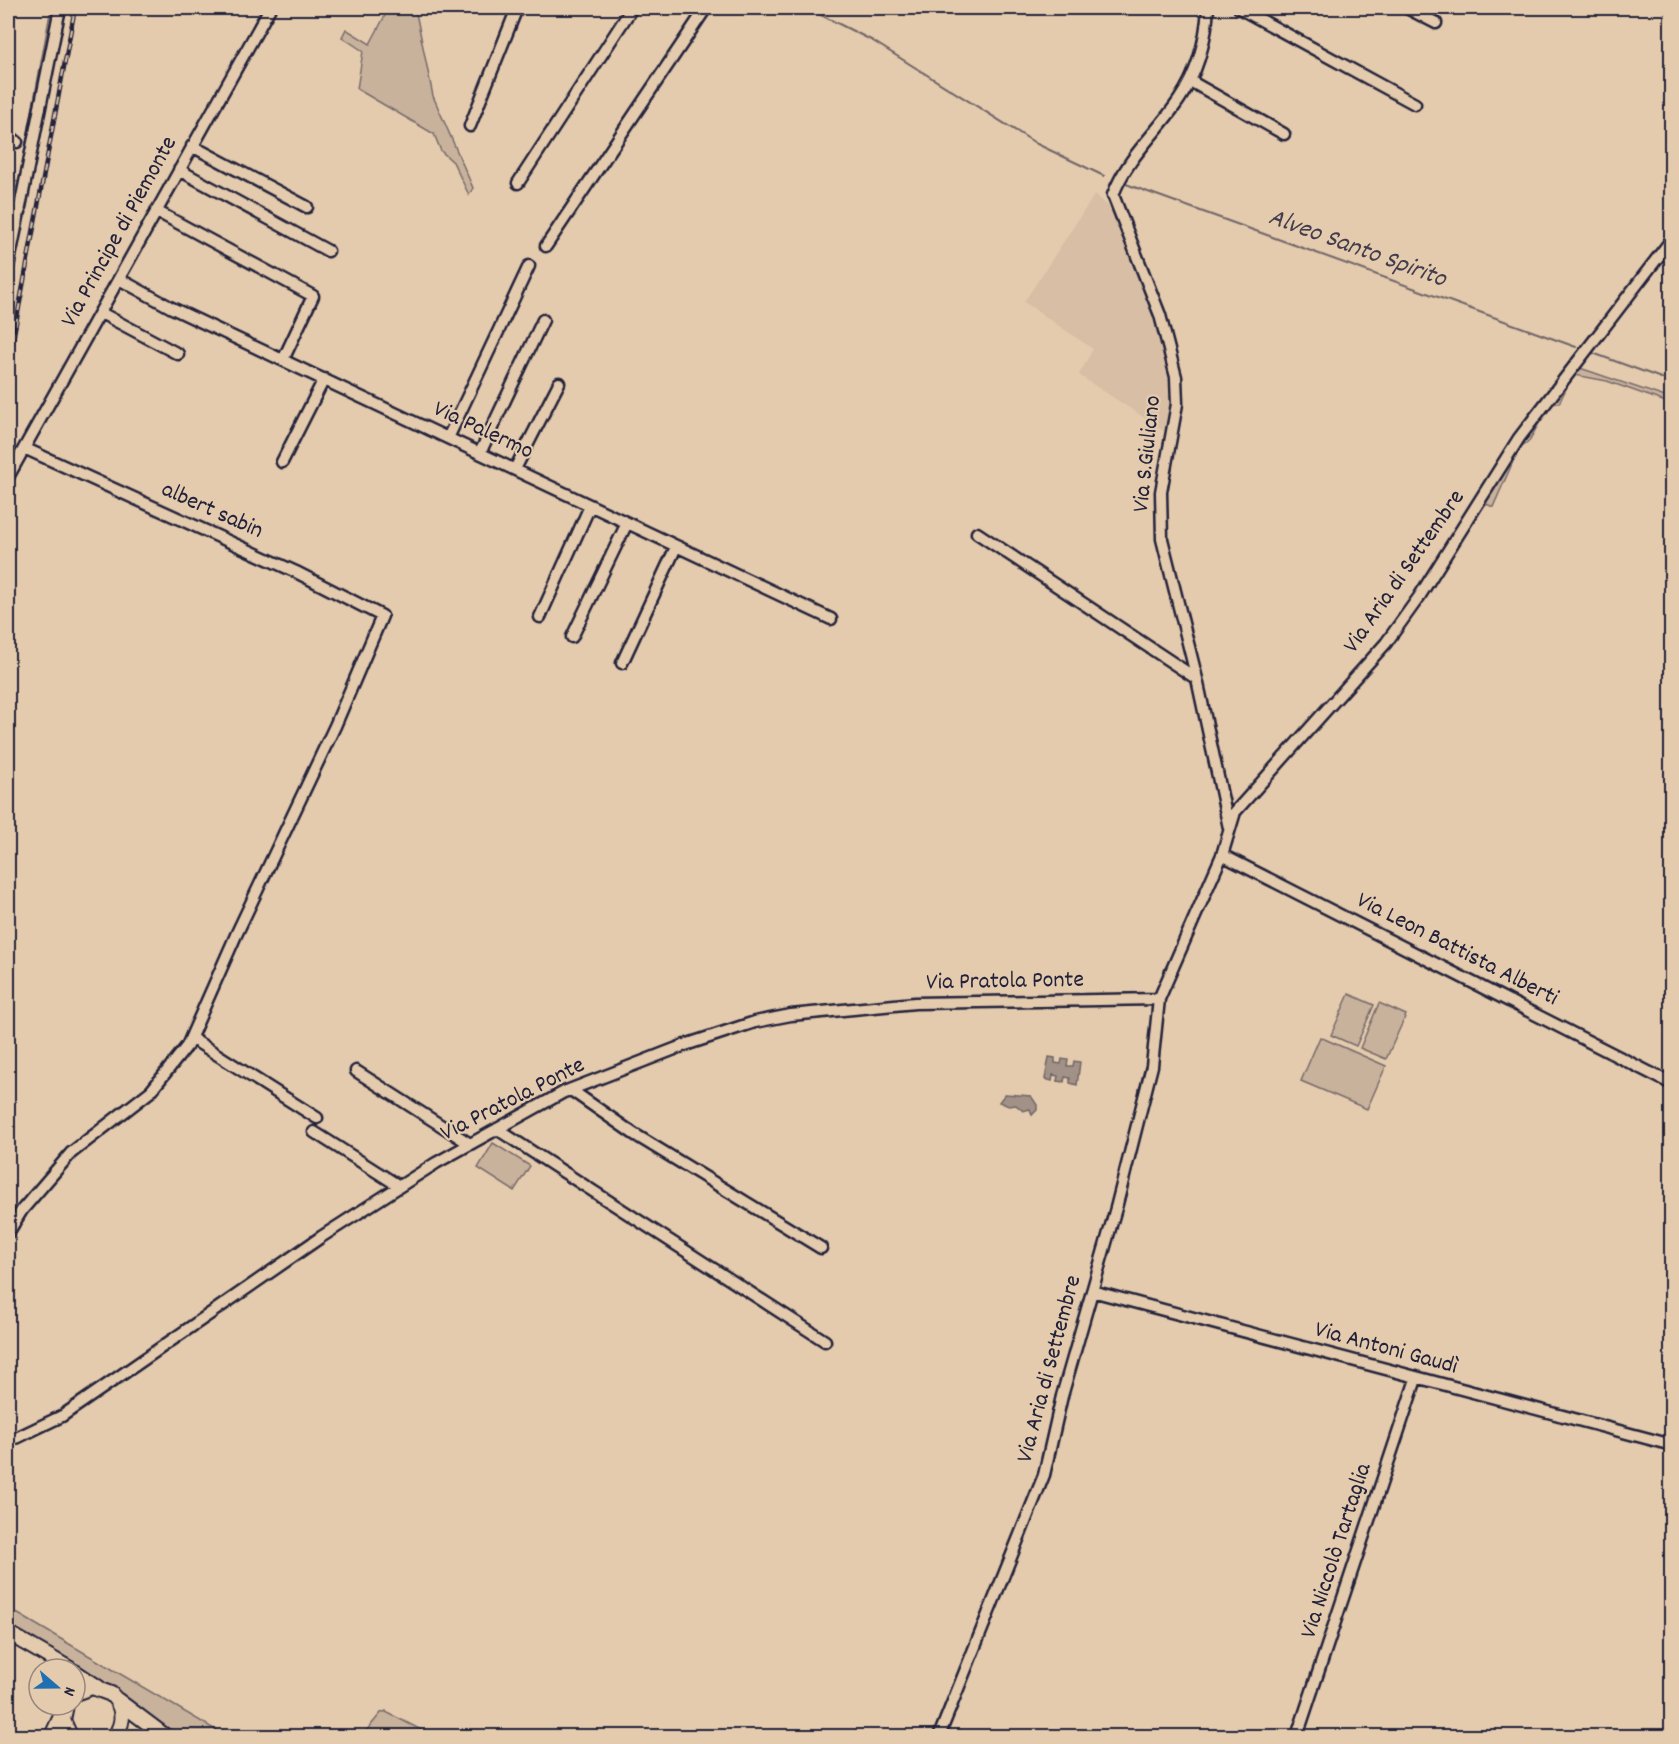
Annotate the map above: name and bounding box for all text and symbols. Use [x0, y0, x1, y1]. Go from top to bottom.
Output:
street label: Via Principe di Piemonte [53, 130, 187, 334]
water label: Alveo Santo Spirito [1263, 200, 1452, 299]
street label: Via Palermo [427, 393, 539, 469]
street label: Via S.Giuliano [1125, 394, 1171, 514]
street label: albert sabin [156, 473, 268, 549]
street label: Via Aria di Settembre [1336, 483, 1474, 661]
street label: Via Leon Battista Alberti [1350, 884, 1564, 1016]
street label: Via Pratola Ponte [926, 964, 1084, 1000]
street label: Via Pratola Ponte [435, 1049, 591, 1151]
street label: Via Aria di Settembre [1009, 1272, 1091, 1466]
street label: Via Antoni Gaudì [1311, 1314, 1462, 1385]
street label: Via Niccolò Tartaglia [1293, 1458, 1382, 1643]
north arrow [27, 1657, 87, 1717]
text: N [57, 1684, 81, 1699]

